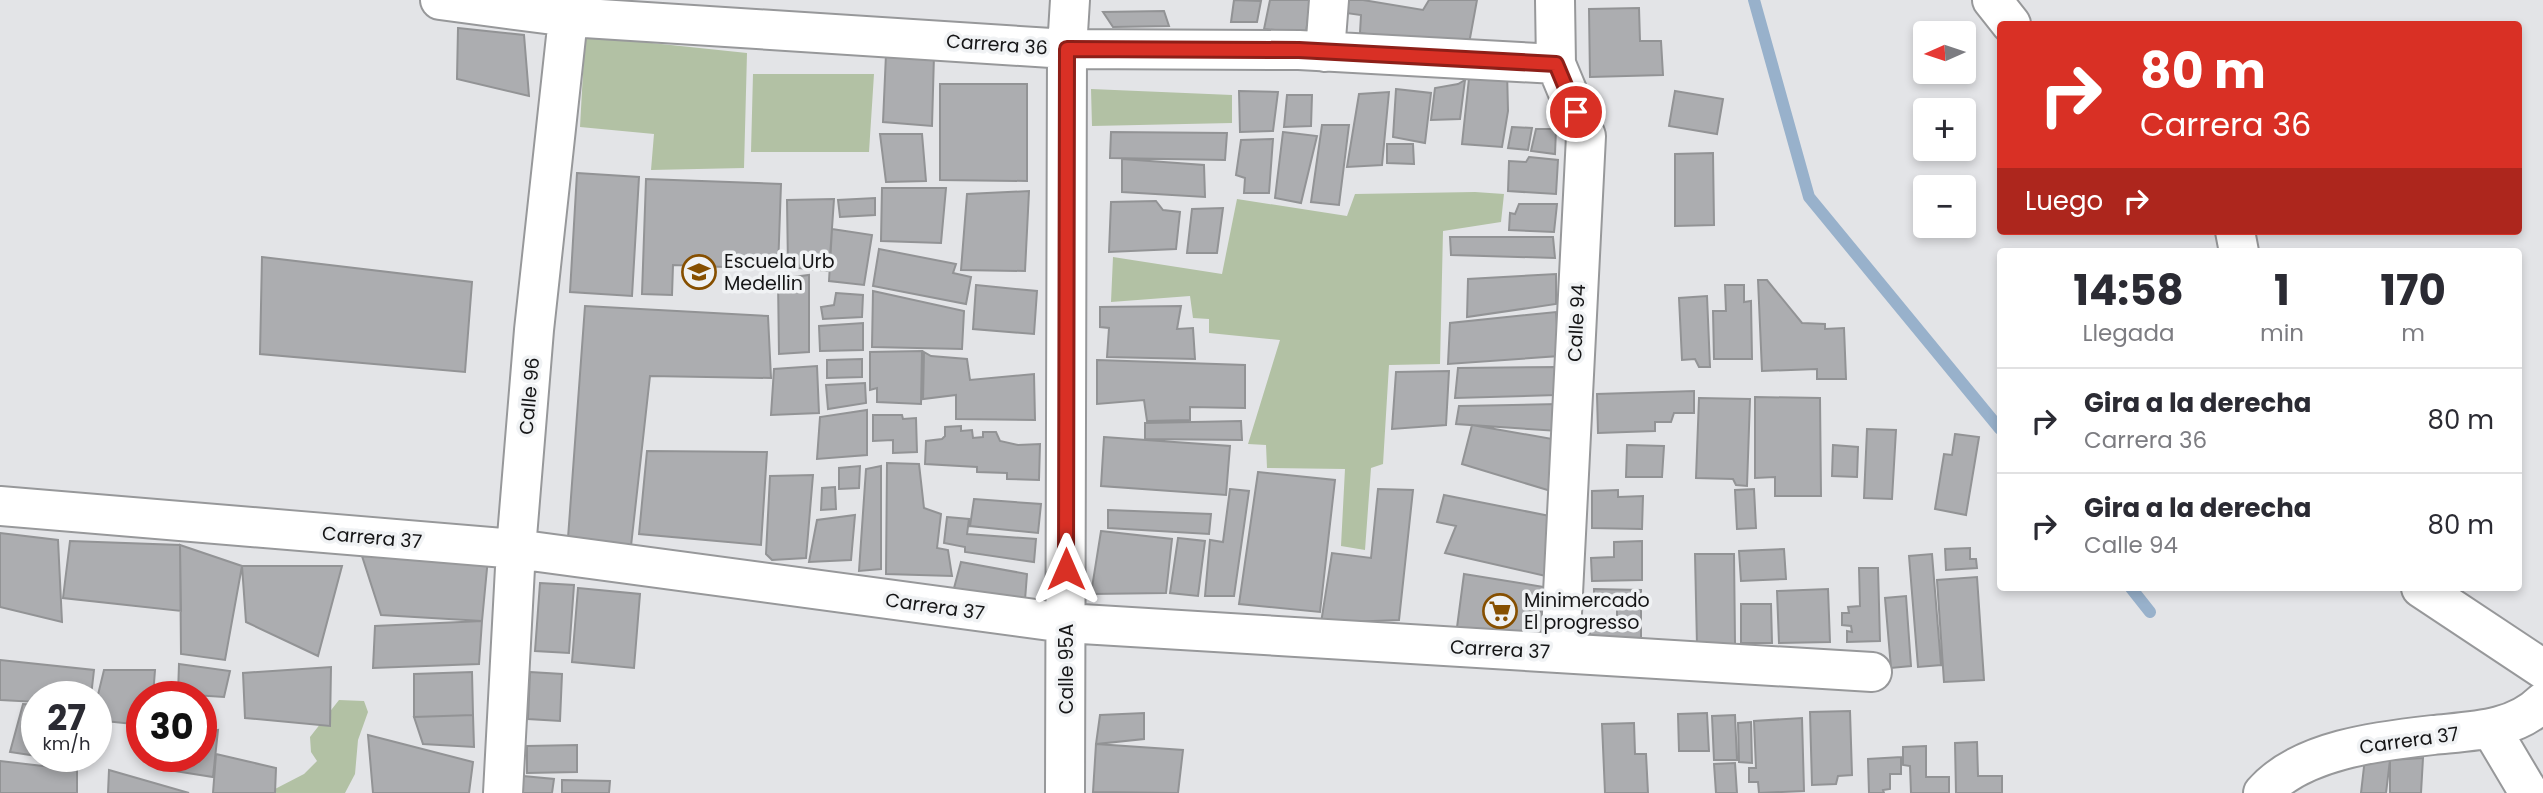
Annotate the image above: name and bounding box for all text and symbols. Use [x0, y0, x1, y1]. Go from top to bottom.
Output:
north arrow [1913, 21, 1976, 84]
map controls [1913, 21, 1976, 238]
street label: Carrera 36 [945, 27, 1049, 62]
text: 80 m [2140, 37, 2266, 105]
icon: right [2025, 49, 2116, 140]
pin [1546, 82, 1606, 142]
icon: arrive [1557, 93, 1595, 131]
button: + [1913, 98, 1976, 161]
text: Carrera 36 [2140, 102, 2311, 147]
button: − [1913, 175, 1976, 238]
icon: right [2117, 182, 2155, 220]
text: Luego [2025, 183, 2103, 219]
place label: Escuela Urb Medellin [724, 248, 835, 297]
school or university icon: Escuela Urb Medellin [680, 253, 718, 291]
text: 14:58 [2073, 261, 2184, 320]
text: 1 [2274, 261, 2290, 320]
text: 170 [2380, 261, 2446, 320]
street label: Calle 94 [1561, 284, 1592, 362]
text: Llegada [2082, 317, 2175, 349]
text: min [2260, 317, 2304, 349]
text: m [2401, 317, 2425, 349]
street label: Calle 96 [513, 356, 546, 436]
text: Gira a la derecha [2084, 385, 2312, 421]
icon: right [2025, 402, 2063, 440]
text: 80 m [2428, 402, 2494, 438]
text: Carrera 36 [2084, 424, 2207, 456]
text: Gira a la derecha [2084, 490, 2312, 526]
icon: right [2025, 507, 2063, 545]
text: 80 m [2428, 507, 2494, 543]
street label: Carrera 37 [321, 520, 423, 555]
text: Calle 94 [2084, 529, 2178, 561]
position arrow [1029, 532, 1103, 606]
street label: Carrera 37 [884, 586, 986, 627]
place label: Minimercado El progresso [1524, 587, 1650, 636]
supermarket icon: Minimercado El progresso [1481, 592, 1519, 630]
street label: Calle 95A [1053, 624, 1080, 714]
street label: Carrera 37 [1449, 633, 1551, 666]
speed limit sign: 30 [126, 681, 217, 772]
text: 27 [47, 693, 86, 742]
street label: Carrera 37 [2358, 720, 2460, 761]
text: km/h [43, 731, 90, 756]

